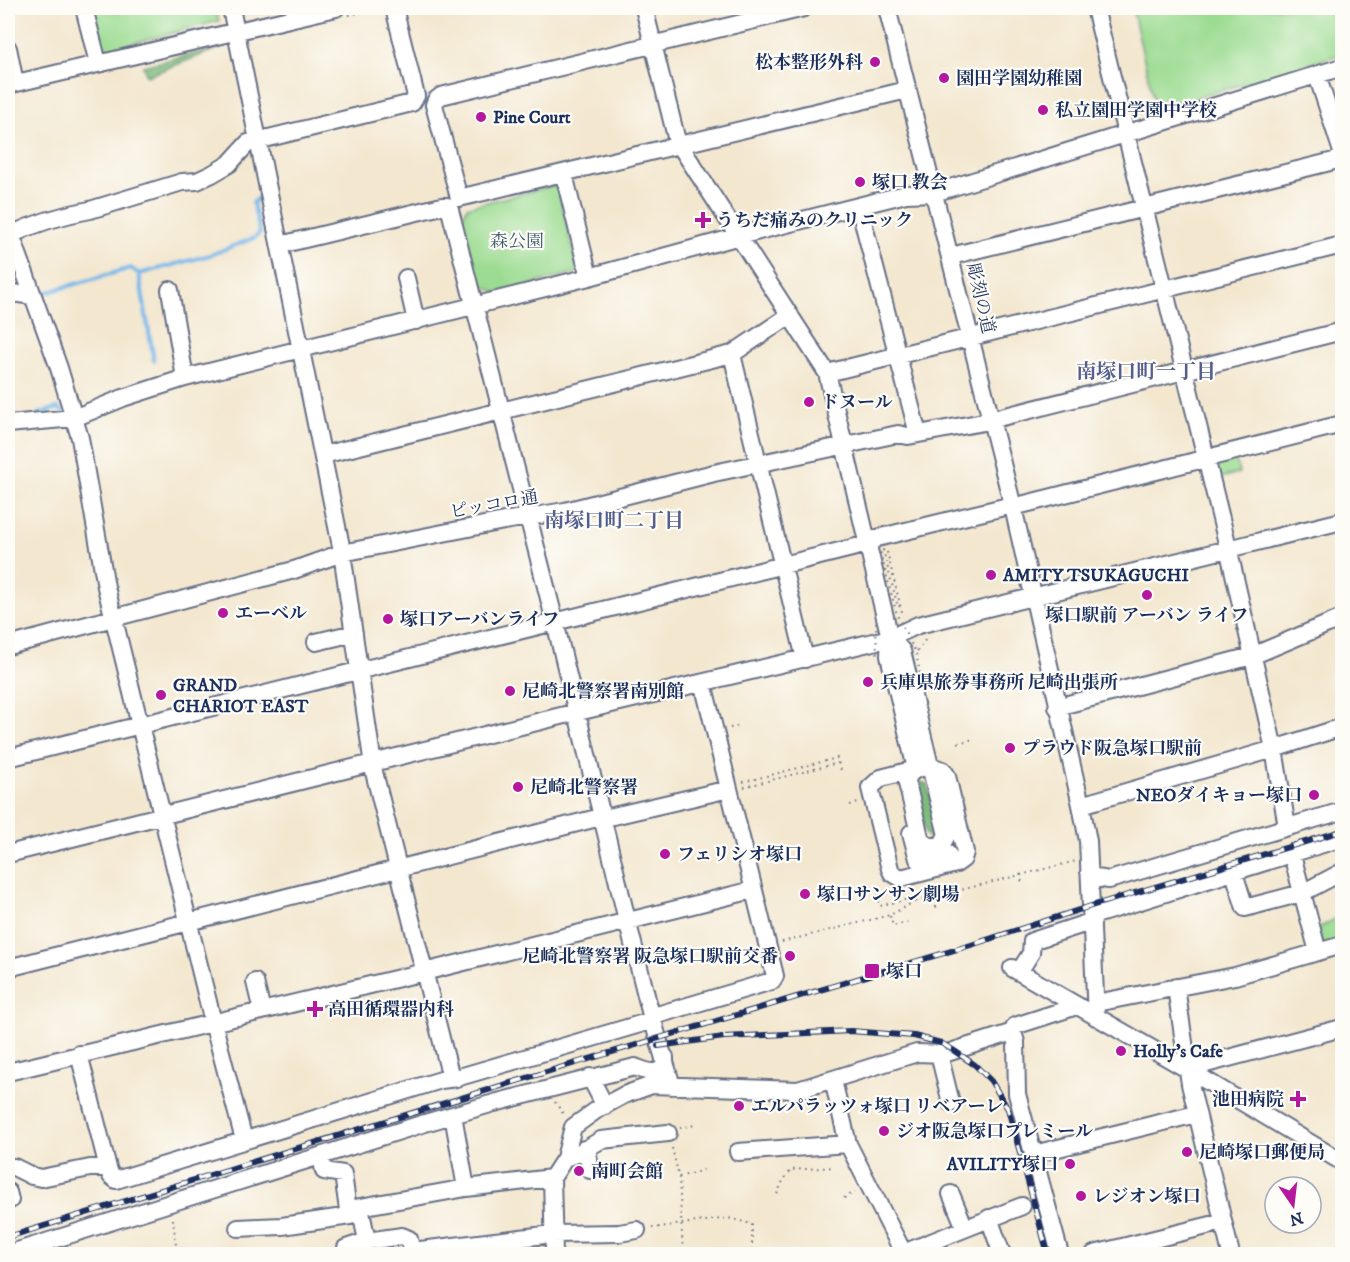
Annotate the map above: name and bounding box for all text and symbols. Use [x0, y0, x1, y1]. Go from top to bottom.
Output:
place label: 松本整形外科 [755, 52, 863, 74]
marker: 松本整形外科 [868, 55, 882, 69]
place label: 園田学園幼稚園 [956, 68, 1082, 90]
marker: 園田学園幼稚園 [937, 71, 951, 85]
place label: 私立園田学園中学校 [1055, 100, 1217, 122]
marker: 私立園田学園中学校 [1036, 103, 1050, 117]
place label: Pine Court [493, 107, 571, 129]
marker: Pine Court [474, 110, 488, 124]
place label: 塚口 教会 [872, 172, 948, 194]
marker: 塚口 教会 [853, 175, 867, 189]
place label: うちだ痛みのクリニック [716, 210, 913, 232]
marker: うちだ痛みのクリニック [694, 211, 712, 229]
park label: 森公園 [490, 231, 544, 253]
street label: 彫刻の道 [961, 261, 999, 336]
district label: 南塚口町一丁目 [1076, 360, 1216, 385]
place label: ドヌール [821, 392, 893, 414]
marker: ドヌール [802, 395, 816, 409]
street label: ピッコロ通 [448, 486, 540, 524]
district label: 南塚口町二丁目 [544, 509, 684, 534]
place label: AMITY TSUKAGUCHI [1002, 565, 1190, 587]
marker: AMITY TSUKAGUCHI [984, 568, 998, 582]
marker: 塚口駅前 アーバン ライフ [1140, 588, 1154, 602]
place label: エーベル [235, 603, 307, 625]
place label: 塚口駅前 アーバン ライフ [1045, 605, 1249, 627]
marker: エーベル [216, 606, 230, 620]
place label: 塚口アーバンライフ [400, 609, 559, 631]
marker: 塚口アーバンライフ [381, 612, 395, 626]
place label: 兵庫県旅券事務所 尼崎出張所 [880, 672, 1118, 694]
place label: GRAND CHARIOT EAST [173, 675, 309, 718]
marker: 兵庫県旅券事務所 尼崎出張所 [861, 675, 875, 689]
place label: 尼崎北警察署南別館 [522, 681, 684, 703]
marker: 尼崎北警察署南別館 [503, 684, 517, 698]
marker: GRAND CHARIOT EAST [154, 688, 168, 702]
place label: プラウド阪急塚口駅前 [1022, 738, 1202, 760]
marker: プラウド阪急塚口駅前 [1003, 741, 1017, 755]
place label: 尼崎北警察署 [530, 777, 638, 799]
marker: 尼崎北警察署 [511, 780, 525, 794]
place label: NEOダイキョー塚口 [1136, 785, 1302, 807]
marker: NEOダイキョー塚口 [1307, 788, 1321, 802]
place label: フェリシオ塚口 [677, 844, 802, 866]
marker: フェリシオ塚口 [658, 847, 672, 861]
place label: 塚口サンサン劇場 [817, 884, 959, 906]
marker: 塚口サンサン劇場 [798, 887, 812, 901]
place label: 尼崎北警察署 阪急塚口駅前交番 [522, 946, 778, 968]
marker: 尼崎北警察署 阪急塚口駅前交番 [783, 949, 797, 963]
place label: 塚口 [886, 961, 922, 983]
marker: 塚口 [863, 962, 881, 980]
place label: 高田循環器内科 [328, 999, 454, 1021]
marker: 高田循環器内科 [306, 1000, 324, 1018]
place label: Holly’s Cafe [1133, 1041, 1223, 1063]
marker: Holly’s Cafe [1114, 1044, 1128, 1058]
place label: 池田病院 [1212, 1089, 1284, 1111]
marker: 池田病院 [1289, 1090, 1307, 1108]
place label: エルパラッツォ塚口 リベアーレ [751, 1096, 1003, 1118]
marker: エルパラッツォ塚口 リベアーレ [732, 1099, 746, 1113]
place label: ジオ阪急塚口プレミール [896, 1121, 1093, 1143]
marker: ジオ阪急塚口プレミール [877, 1124, 891, 1138]
place label: 尼崎塚口郵便局 [1199, 1142, 1325, 1164]
marker: 尼崎塚口郵便局 [1180, 1145, 1194, 1159]
place label: AVILITY塚口 [946, 1154, 1058, 1176]
marker: AVILITY塚口 [1063, 1157, 1077, 1171]
place label: 南町会館 [591, 1161, 663, 1183]
marker: 南町会館 [572, 1164, 586, 1178]
north arrow [1263, 1175, 1323, 1235]
place label: レジオン塚口 [1093, 1186, 1201, 1208]
marker: レジオン塚口 [1074, 1189, 1088, 1203]
text: N [1288, 1207, 1305, 1230]

